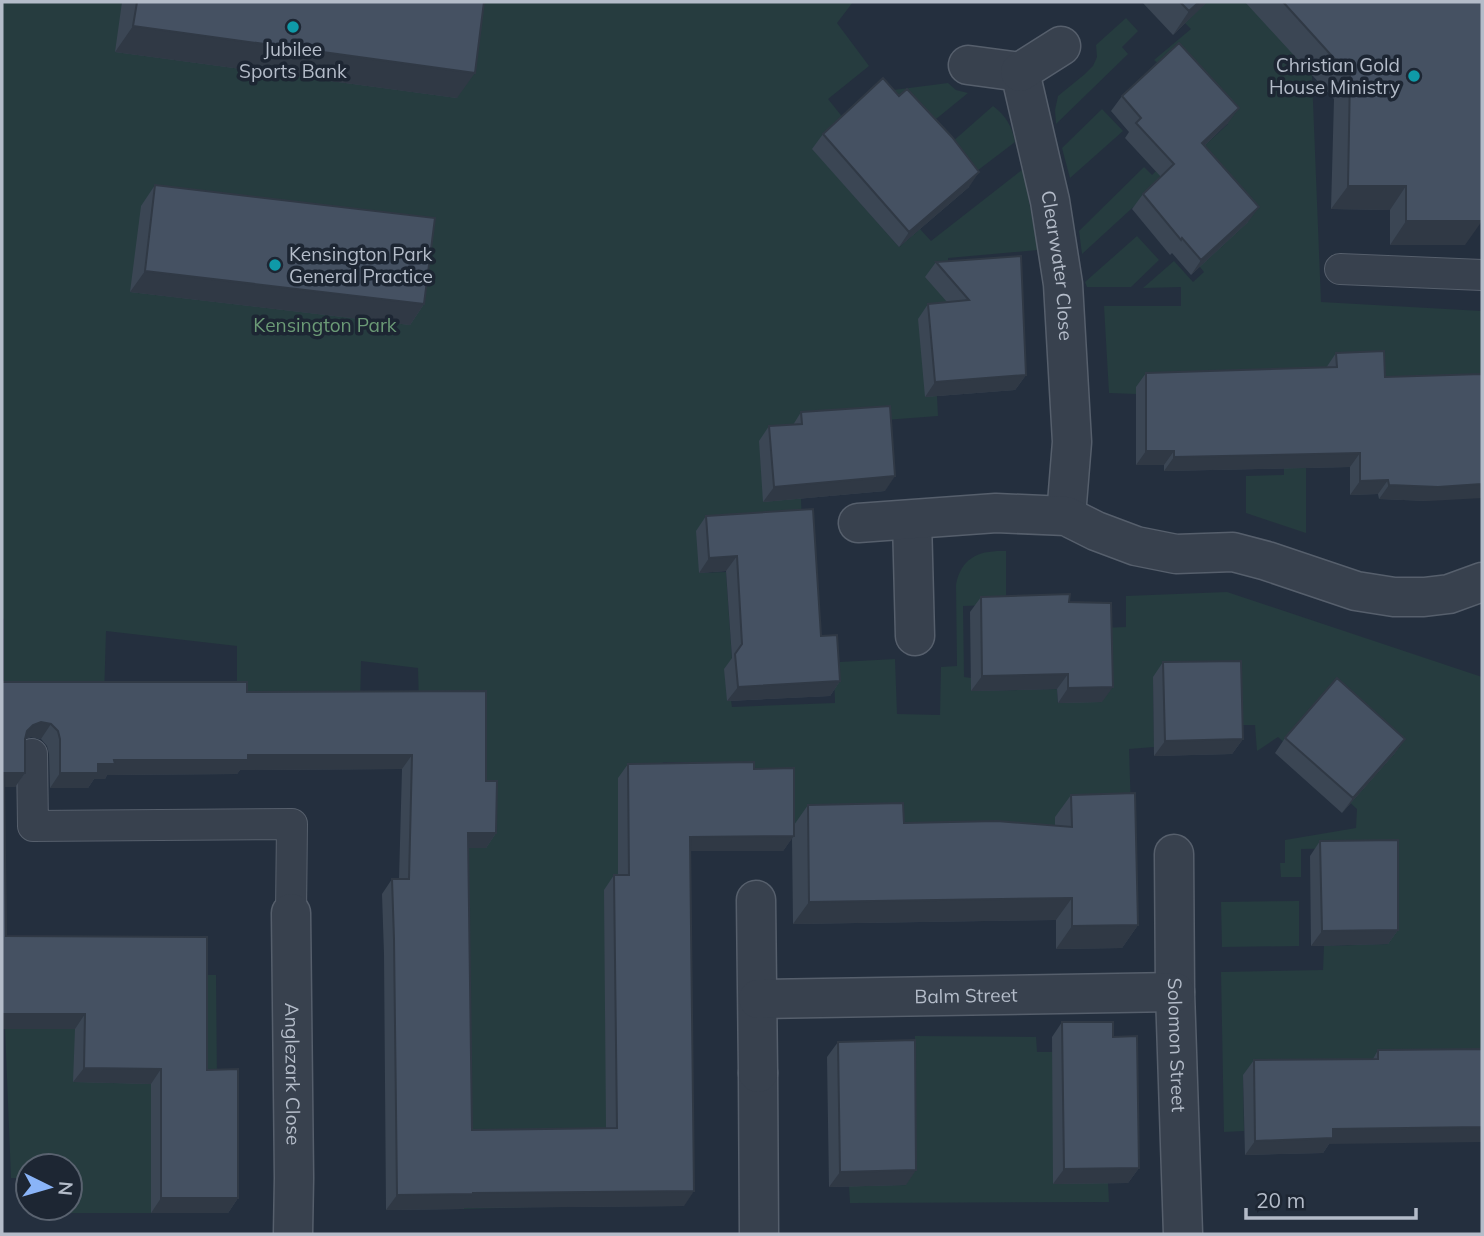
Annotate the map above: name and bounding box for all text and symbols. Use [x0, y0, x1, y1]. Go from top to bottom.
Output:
marker: Jubilee Sports Bank [285, 19, 301, 35]
place label: Jubilee Sports Bank [239, 37, 347, 83]
place label: Christian Gold House Ministry [1269, 53, 1400, 99]
marker: Christian Gold House Ministry [1406, 68, 1422, 84]
street label: Clearwater Close [1036, 188, 1078, 341]
place label: Kensington Park General Practice [289, 242, 433, 288]
marker: Kensington Park General Practice [267, 257, 283, 273]
park label: Kensington Park [253, 313, 397, 337]
street label: Solomon Street [1163, 978, 1191, 1113]
street label: Balm Street [914, 983, 1018, 1008]
street label: Anglezark Close [280, 1003, 306, 1145]
north arrow [14, 1152, 84, 1222]
scale bar [1246, 1176, 1416, 1220]
text: N [53, 1180, 79, 1197]
text: 20 m [1256, 1187, 1305, 1213]

